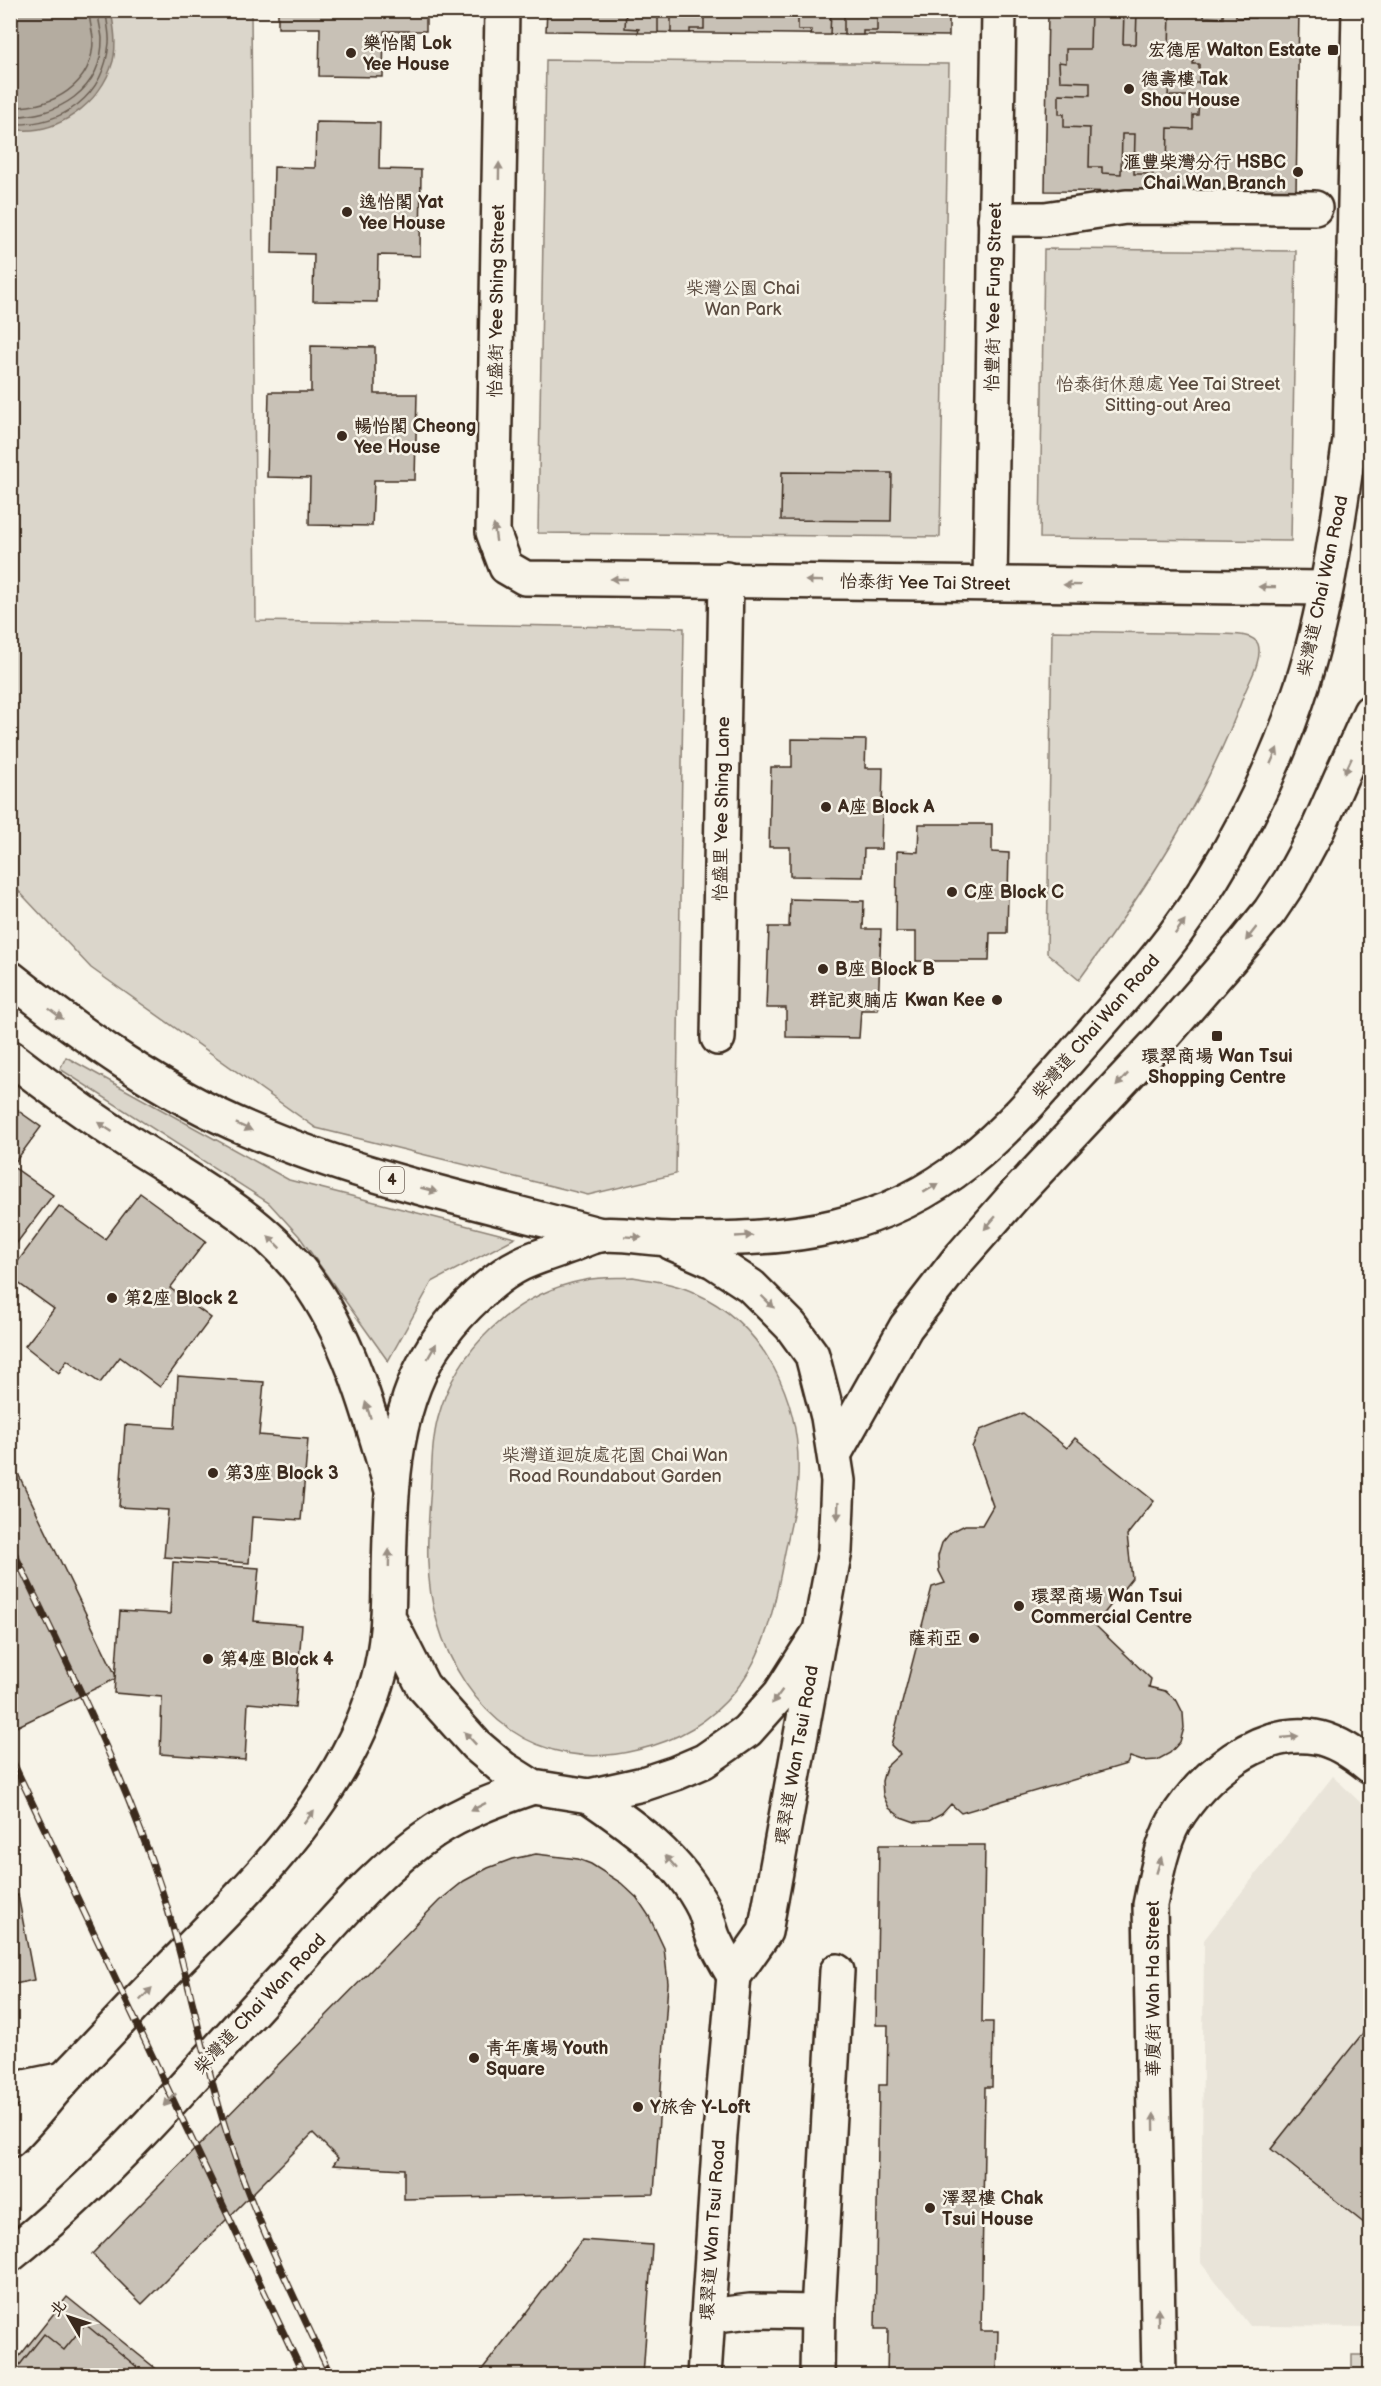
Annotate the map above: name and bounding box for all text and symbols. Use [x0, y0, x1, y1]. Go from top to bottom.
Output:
place label: 樂怡閣 Lok Yee House [363, 33, 452, 75]
place label: 宏德居 Walton Estate [1148, 40, 1321, 61]
marker: 宏德居 Walton Estate [1326, 43, 1340, 57]
marker: 樂怡閣 Lok Yee House [344, 46, 358, 60]
place label: 德壽樓 Tak Shou House [1141, 69, 1240, 111]
marker: 德壽樓 Tak Shou House [1122, 82, 1136, 96]
place label: 滙豐柴灣分行 HSBC Chai Wan Branch [1123, 152, 1286, 194]
one-way arrow [494, 161, 504, 180]
marker: 滙豐柴灣分行 HSBC Chai Wan Branch [1291, 165, 1305, 179]
place label: 逸怡閣 Yat Yee House [359, 192, 445, 234]
street label: 怡豐街 Yee Fung Street [982, 202, 1006, 392]
street label: 怡盛街 Yee Shing Street [485, 204, 509, 398]
marker: 逸怡閣 Yat Yee House [340, 205, 354, 219]
park label: 柴灣公園 Chai Wan Park [686, 278, 800, 320]
park label: 怡泰街休憩處 Yee Tai Street Sitting-out Area [1056, 374, 1281, 416]
place label: 暢怡閣 Cheong Yee House [354, 416, 476, 458]
marker: 暢怡閣 Cheong Yee House [335, 429, 349, 443]
street label: 柴灣道 Chai Wan Road [1294, 494, 1352, 678]
one-way arrow [490, 524, 499, 543]
street label: 怡泰街 Yee Tai Street [839, 571, 1011, 595]
one-way arrow [609, 574, 628, 583]
one-way arrow [804, 576, 823, 586]
one-way arrow [1062, 580, 1081, 590]
one-way arrow [1257, 582, 1276, 592]
street label: 怡盛里 Yee Shing Lane [710, 716, 734, 902]
one-way arrow [1269, 747, 1279, 765]
one-way arrow [1343, 757, 1352, 774]
place label: A座 Block A [837, 797, 935, 818]
marker: A座 Block A [819, 800, 833, 814]
place label: C座 Block C [964, 882, 1064, 903]
marker: C座 Block C [945, 885, 959, 899]
one-way arrow [1174, 919, 1186, 935]
one-way arrow [1246, 927, 1258, 942]
street label: 柴灣道 Chai Wan Road [1028, 951, 1164, 1103]
place label: B座 Block B [835, 959, 935, 980]
marker: B座 Block B [816, 962, 830, 976]
place label: 群記爽腩店 Kwan Kee [810, 990, 985, 1011]
marker: 群記爽腩店 Kwan Kee [990, 993, 1004, 1007]
one-way arrow [49, 1007, 64, 1019]
marker: 環翠商場 Wan Tsui Shopping Centre [1210, 1029, 1224, 1043]
place label: 環翠商場 Wan Tsui Shopping Centre [1141, 1046, 1293, 1088]
one-way arrow [1115, 1073, 1129, 1088]
one-way arrow [97, 1121, 113, 1133]
one-way arrow [235, 1123, 253, 1133]
road number: 4 [380, 1167, 404, 1193]
one-way arrow [923, 1183, 940, 1193]
one-way arrow [419, 1185, 438, 1195]
one-way arrow [983, 1215, 996, 1231]
one-way arrow [624, 1232, 643, 1242]
one-way arrow [735, 1232, 754, 1241]
one-way arrow [267, 1236, 281, 1250]
place label: 第2座 Block 2 [124, 1288, 238, 1309]
marker: 第2座 Block 2 [105, 1291, 119, 1305]
one-way arrow [760, 1295, 775, 1309]
one-way arrow [426, 1343, 437, 1359]
one-way arrow [363, 1401, 373, 1419]
park label: 柴灣道迴旋處花園 Chai Wan Road Roundabout Garden [502, 1445, 728, 1487]
place label: 第3座 Block 3 [225, 1463, 339, 1484]
marker: 第3座 Block 3 [206, 1466, 220, 1480]
one-way arrow [833, 1502, 842, 1521]
one-way arrow [385, 1549, 394, 1568]
place label: 環翠商場 Wan Tsui Commercial Centre [1031, 1586, 1192, 1628]
marker: 環翠商場 Wan Tsui Commercial Centre [1012, 1599, 1026, 1613]
place label: 薩莉亞 [908, 1628, 962, 1649]
marker: 薩莉亞 [967, 1631, 981, 1645]
place label: 第4座 Block 4 [220, 1649, 334, 1670]
marker: 第4座 Block 4 [201, 1652, 215, 1666]
street label: 環翠道 Wan Tsui Road [771, 1664, 823, 1846]
one-way arrow [770, 1689, 783, 1705]
one-way arrow [464, 1732, 478, 1746]
one-way arrow [1281, 1732, 1300, 1742]
one-way arrow [469, 1802, 486, 1812]
one-way arrow [303, 1809, 315, 1824]
one-way arrow [665, 1854, 678, 1870]
one-way arrow [1155, 1856, 1164, 1874]
street label: 華廈街 Wah Ha Street [1143, 1900, 1164, 2077]
street label: 柴灣道 Chai Wan Road [189, 1929, 331, 2079]
one-way arrow [138, 1987, 152, 2001]
place label: 青年廣場 Youth Square [486, 2038, 608, 2080]
marker: 青年廣場 Youth Square [467, 2051, 481, 2065]
one-way arrow [164, 2092, 178, 2106]
place label: Y旅舍 Y-Loft [650, 2097, 750, 2118]
marker: Y旅舍 Y-Loft [631, 2100, 645, 2114]
one-way arrow [1149, 2113, 1159, 2132]
street label: 環翠道 Wan Tsui Road [696, 2139, 730, 2321]
place label: 澤翠樓 Chak Tsui House [942, 2188, 1044, 2230]
marker: 澤翠樓 Chak Tsui House [923, 2201, 937, 2215]
north arrow [39, 2287, 99, 2347]
text: 北 [46, 2296, 71, 2321]
one-way arrow [1153, 2308, 1163, 2327]

